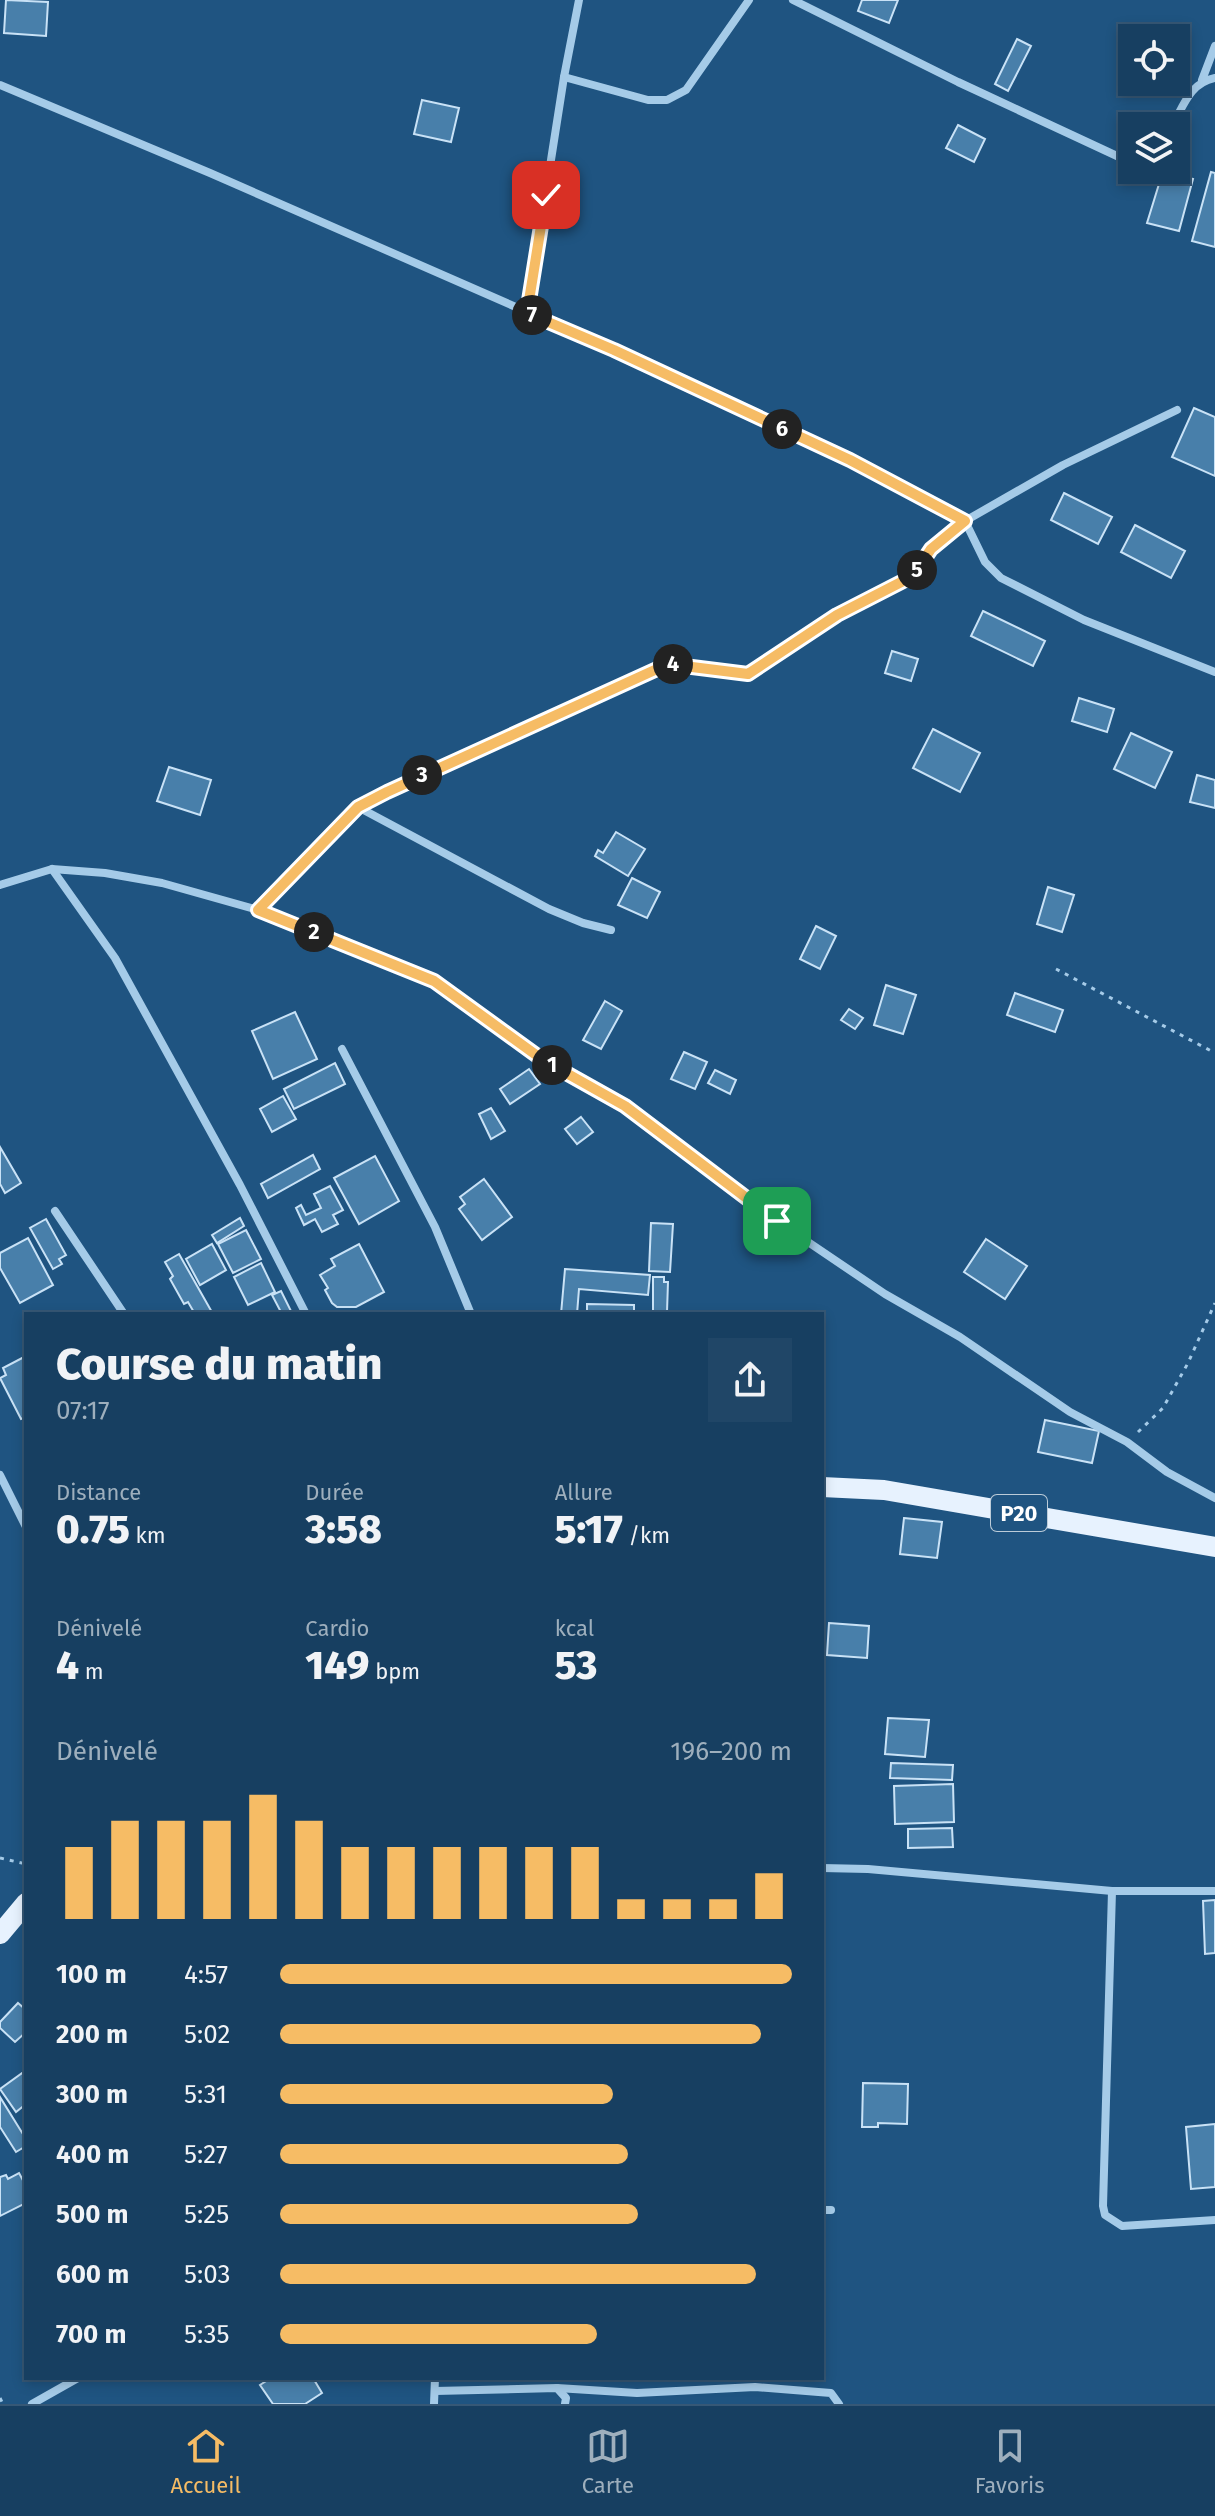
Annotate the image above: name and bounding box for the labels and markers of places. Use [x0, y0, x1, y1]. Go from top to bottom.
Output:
pin [512, 161, 580, 229]
pin: 7 [512, 295, 552, 335]
pin: 6 [762, 409, 802, 449]
pin: 5 [897, 550, 937, 590]
pin: 4 [653, 644, 693, 684]
pin: 3 [402, 755, 442, 795]
pin: 2 [294, 912, 334, 952]
pin: 1 [532, 1045, 572, 1085]
pin [743, 1187, 811, 1255]

